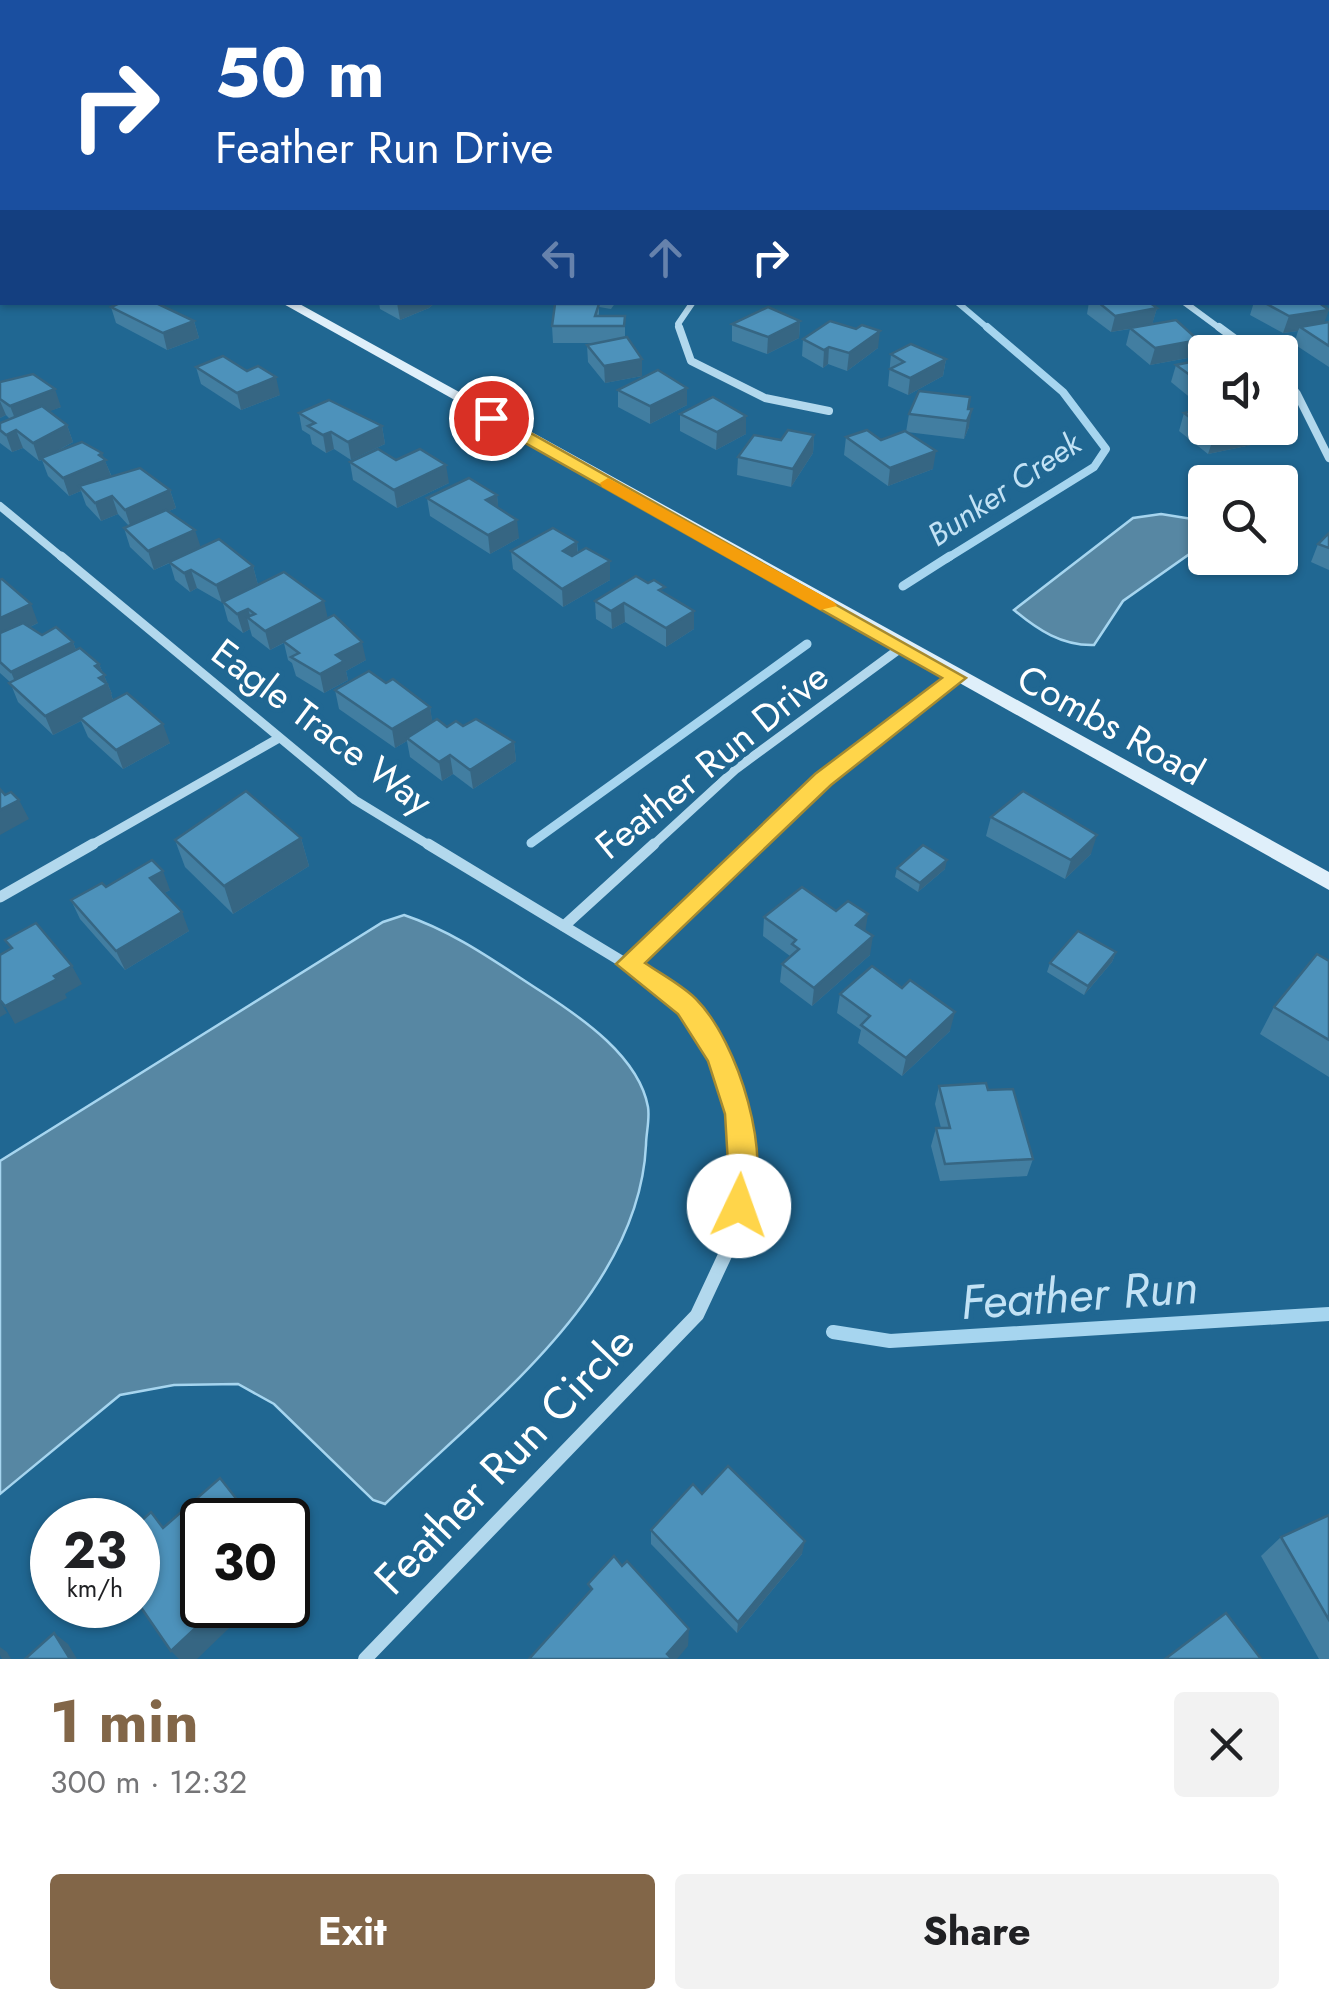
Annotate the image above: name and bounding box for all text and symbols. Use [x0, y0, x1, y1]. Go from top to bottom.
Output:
text: 50 m [215, 22, 385, 123]
icon: right [50, 40, 180, 170]
text: Feather Run Drive [215, 115, 554, 180]
icon: left [533, 230, 588, 285]
icon: ahead [638, 230, 693, 285]
icon: right [743, 230, 798, 285]
map controls [1188, 335, 1298, 575]
button: sound [1188, 335, 1298, 445]
pin [449, 376, 534, 461]
icon: arrive [464, 391, 519, 446]
water label: Bunker Creek [918, 420, 1091, 557]
button: search [1188, 465, 1298, 575]
street label: Eagle Trace Way [200, 625, 445, 828]
street label: Feather Run Drive [583, 649, 840, 872]
street label: Combs Road [1007, 650, 1215, 799]
position arrow [687, 1154, 791, 1258]
water label: Feather Run [958, 1252, 1200, 1337]
street label: Feather Run Circle [359, 1312, 650, 1609]
speed limit sign: 30 [180, 1498, 310, 1628]
text: 23 [63, 1514, 127, 1587]
text: km/h [67, 1570, 123, 1606]
text: 1 min [50, 1678, 199, 1765]
button: close [1174, 1692, 1279, 1797]
text: 300 m · 12:32 [50, 1759, 247, 1805]
button: Exit [50, 1874, 655, 1989]
button: Share [675, 1874, 1279, 1989]

